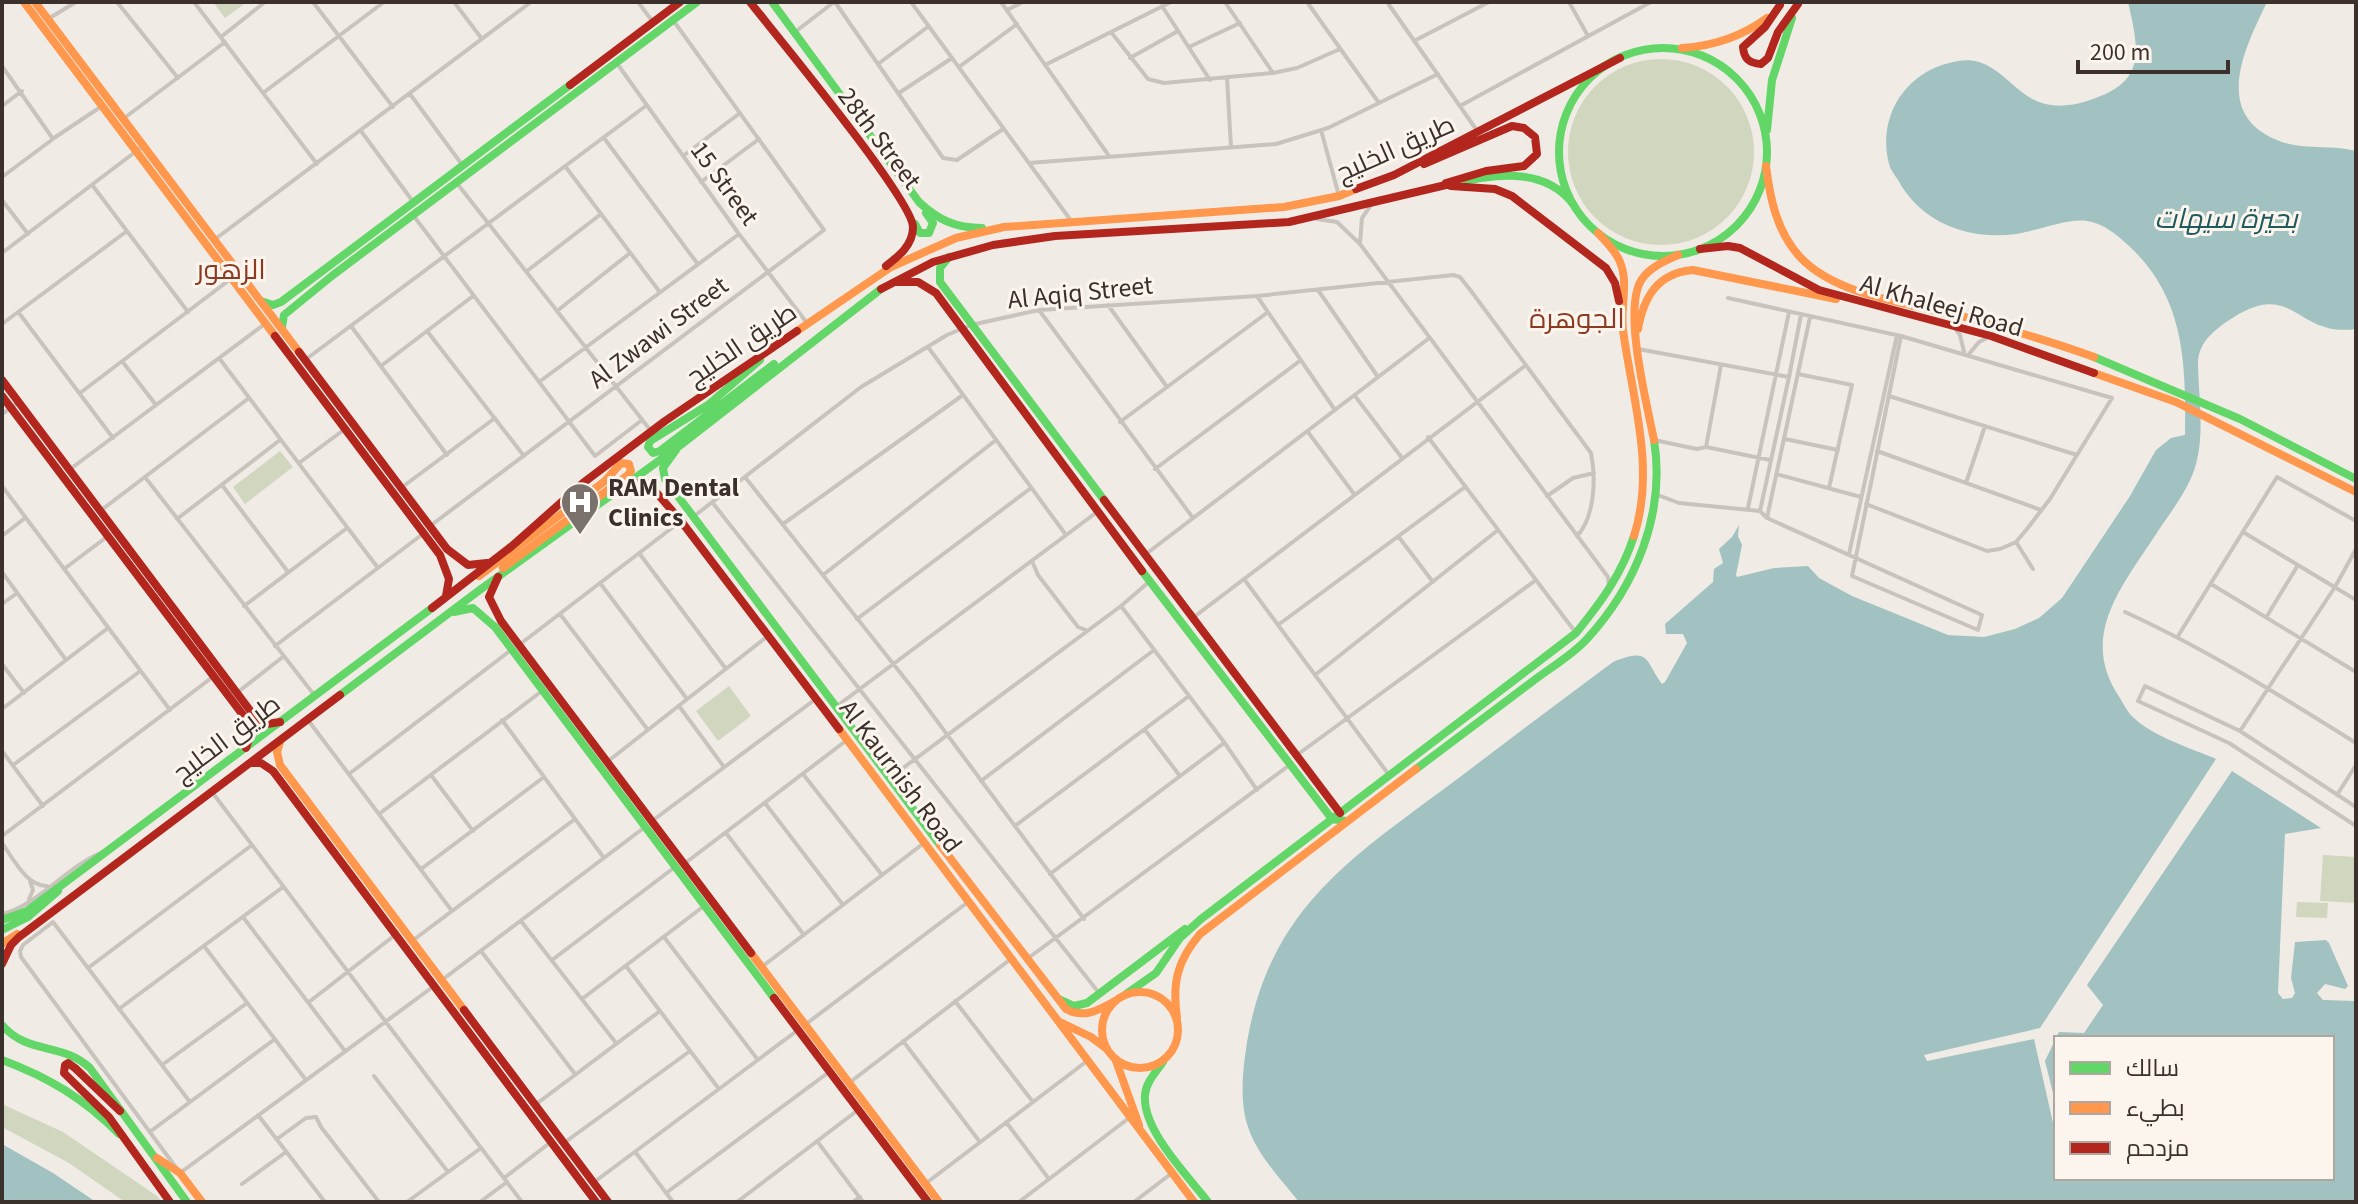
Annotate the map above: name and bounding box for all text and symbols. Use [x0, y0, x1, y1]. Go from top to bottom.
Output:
scale bar [2078, 24, 2228, 74]
text: 200 m [2090, 35, 2150, 70]
street label: 28th Street [829, 80, 930, 197]
street label: طريق الخليج [1330, 106, 1460, 191]
street label: 15 Street [681, 134, 768, 233]
water label: بحيرة سيهات [2154, 199, 2299, 239]
district label: الزهور [194, 250, 266, 290]
street label: Al Khaleej Road [1856, 265, 2028, 346]
street label: Al Aqiq Street [1006, 266, 1155, 319]
street label: Al Zwawi Street [581, 267, 736, 397]
street label: طريق الخليج [679, 294, 804, 395]
district label: الجوهرة [1529, 299, 1625, 339]
place label: RAM Dental Clinics [608, 469, 740, 536]
hospital icon: RAM Dental Clinics [559, 481, 601, 536]
street label: طريق الخليج [165, 686, 288, 791]
street label: Al Kaurnish Road [830, 692, 971, 861]
legend [2054, 1036, 2334, 1180]
text: سالك [2126, 1051, 2179, 1086]
text: بطيء [2126, 1091, 2185, 1127]
text: مزدحم [2126, 1131, 2189, 1166]

